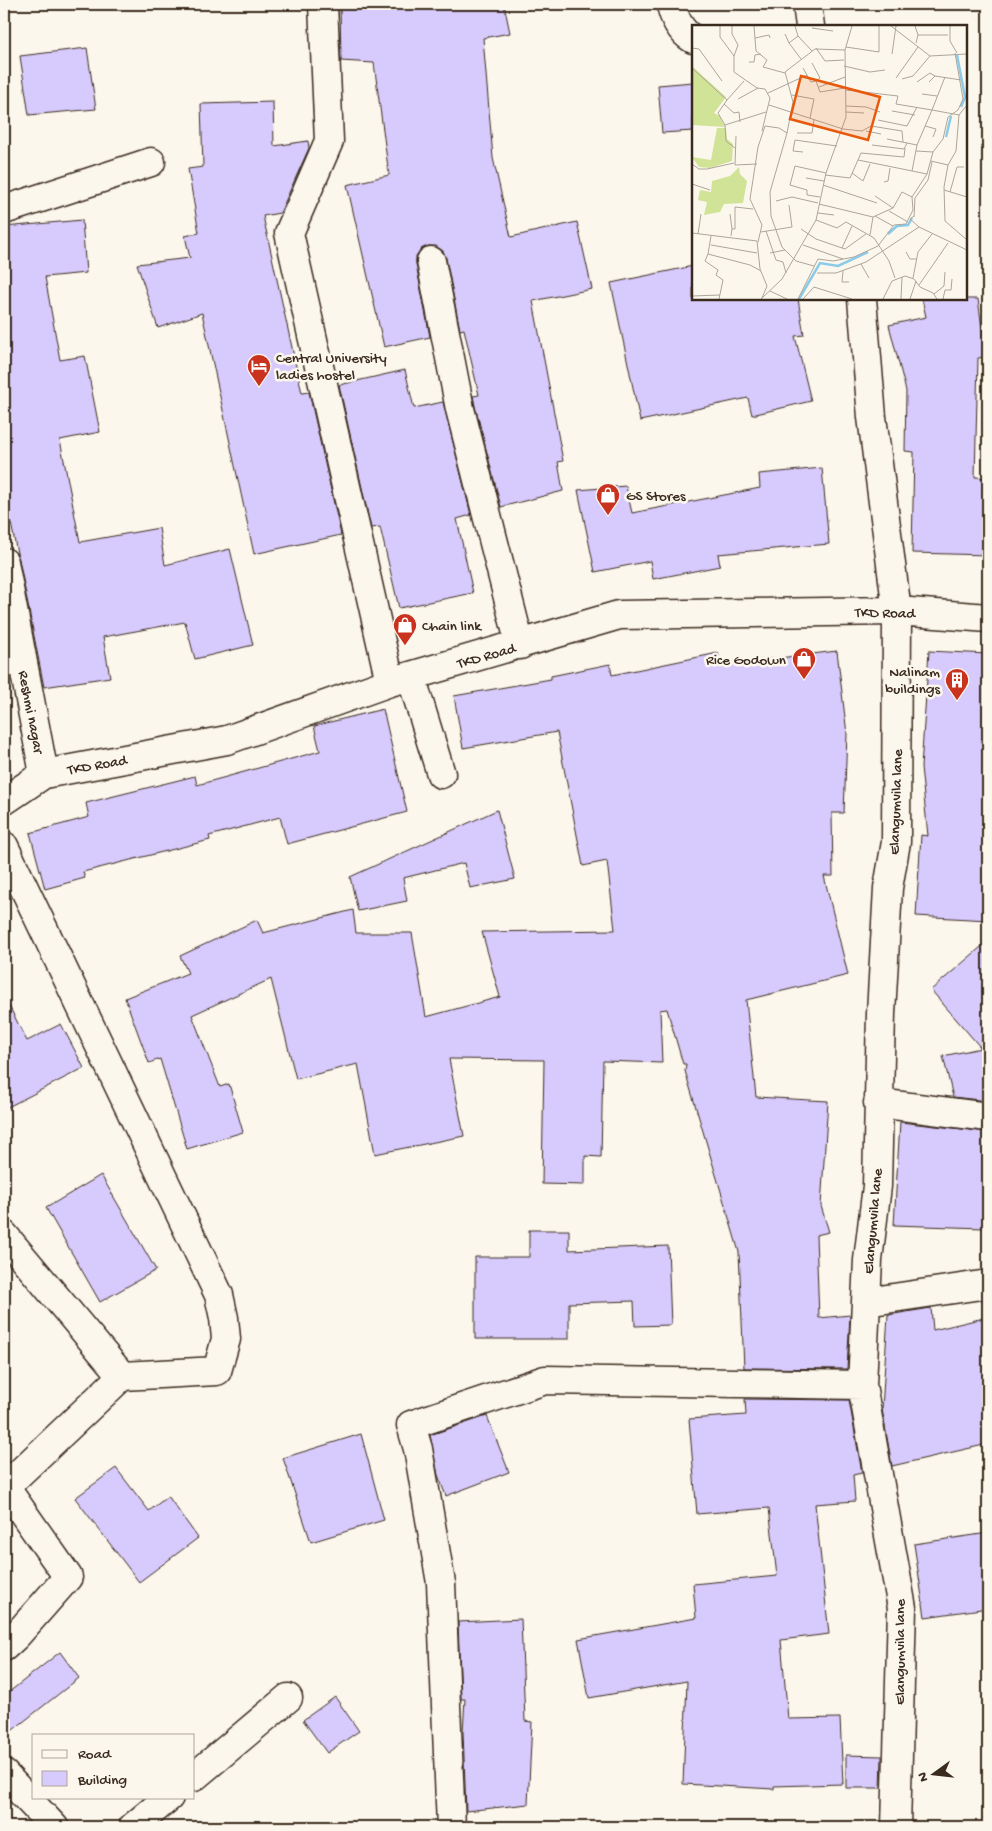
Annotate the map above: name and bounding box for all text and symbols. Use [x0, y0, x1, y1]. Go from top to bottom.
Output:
inset map [692, 25, 967, 300]
place label: Central University ladies hostel [276, 350, 387, 385]
hotel icon: Central University ladies hostel [246, 353, 272, 387]
shop icon: GS Stores [595, 482, 621, 516]
place label: GS Stores [626, 488, 686, 506]
street label: TKD Road [854, 604, 916, 624]
shop icon: Chain link [392, 612, 418, 646]
place label: Chain link [422, 618, 482, 636]
street label: TKD Road [454, 640, 519, 674]
shop icon: Rice Godown [791, 646, 817, 680]
place label: Rice Godown [706, 652, 786, 670]
place label: Nalinam buildings [885, 664, 940, 699]
building icon: Nalinam buildings [944, 667, 970, 701]
street label: Reshmi nagar [13, 669, 47, 757]
street label: Elangumvila lane [886, 749, 908, 855]
street label: TKD Road [65, 752, 130, 780]
street label: Elangumvila lane [860, 1167, 888, 1275]
street label: Elangumvila lane [892, 1599, 910, 1705]
legend [32, 1734, 195, 1798]
text: Road [78, 1746, 112, 1764]
north arrow [910, 1748, 960, 1798]
text: N [914, 1770, 933, 1783]
text: Building [77, 1772, 127, 1790]

